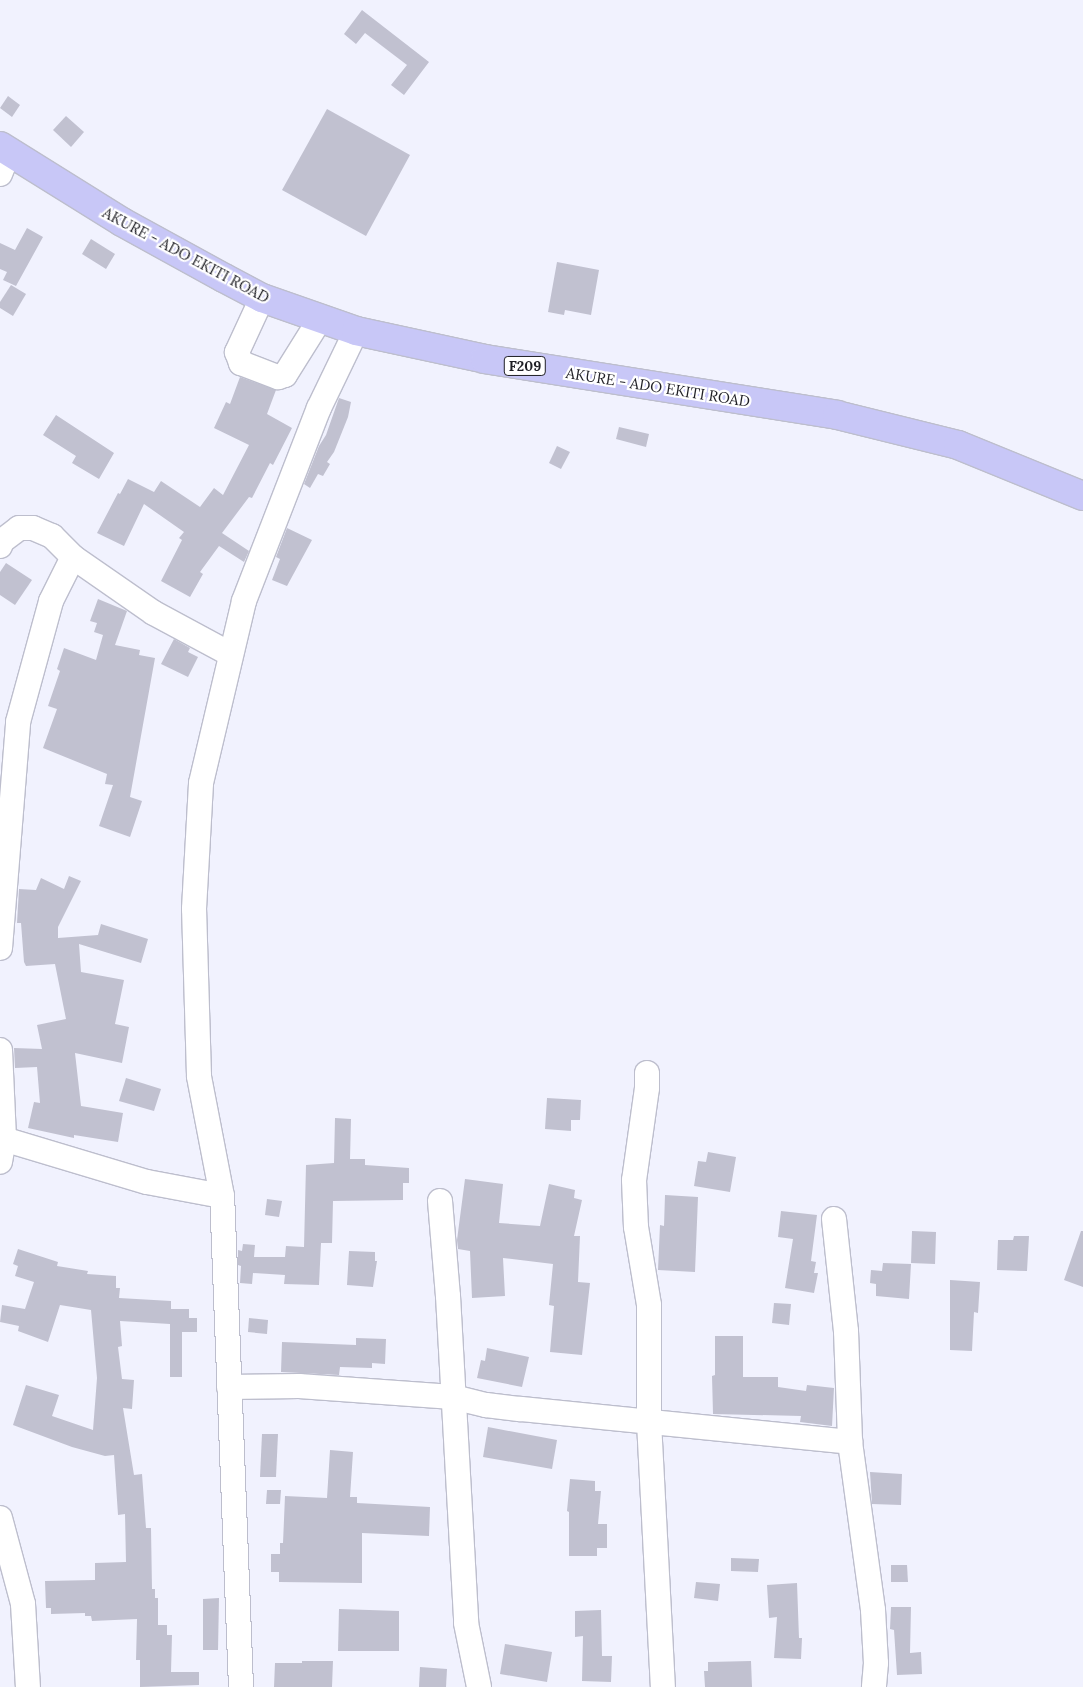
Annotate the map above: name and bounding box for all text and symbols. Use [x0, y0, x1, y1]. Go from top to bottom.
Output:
street label: AKURE - ADO EKITI ROAD [100, 203, 272, 307]
road number: F209 [504, 354, 546, 378]
street label: AKURE - ADO EKITI ROAD [565, 364, 751, 410]

